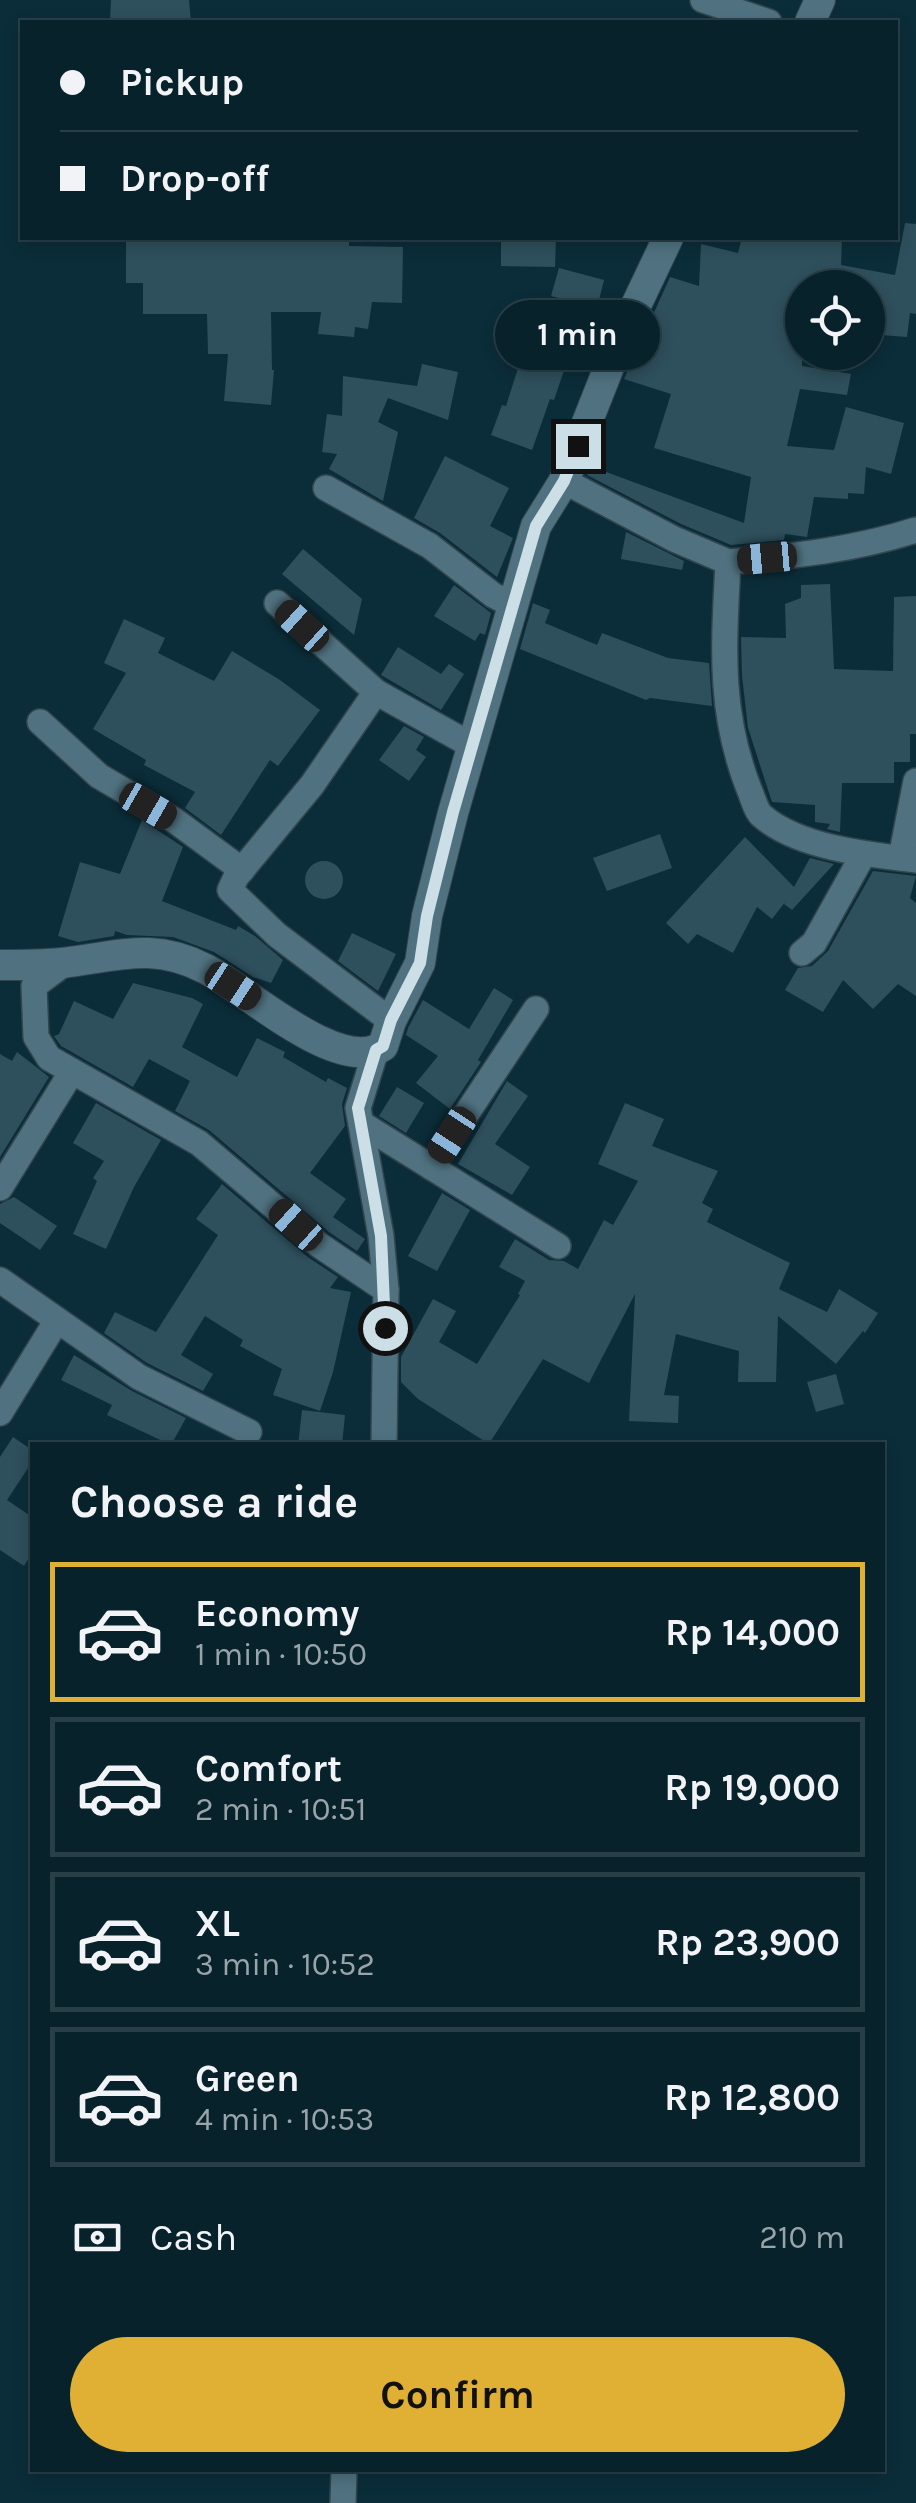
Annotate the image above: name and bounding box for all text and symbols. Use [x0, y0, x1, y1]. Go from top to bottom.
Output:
text: Pickup [120, 60, 244, 105]
text: Drop-off [120, 156, 269, 201]
map controls [785, 270, 885, 370]
button: locate [785, 270, 885, 370]
callout: 1 min [496, 301, 660, 371]
text: 1 min [537, 316, 618, 353]
route end [556, 424, 601, 469]
car [736, 540, 798, 576]
car [270, 595, 334, 657]
car [115, 778, 181, 834]
car [200, 957, 266, 1015]
car [423, 1102, 481, 1168]
car [264, 1194, 328, 1256]
route start [363, 1306, 408, 1351]
text: Choose a ride [70, 1476, 358, 1528]
icon: car [75, 1587, 165, 1677]
text: Economy [195, 1591, 359, 1636]
text: Rp 14,000 [665, 1610, 840, 1655]
text: 1 min · 10:50 [195, 1636, 367, 1673]
icon: car [75, 1742, 165, 1832]
text: Comfort [195, 1746, 342, 1791]
text: Rp 19,000 [664, 1765, 840, 1810]
text: 2 min · 10:51 [195, 1791, 366, 1828]
icon: car [75, 1897, 165, 1987]
text: XL [195, 1901, 240, 1946]
text: Rp 23,900 [655, 1920, 840, 1965]
text: 3 min · 10:52 [195, 1946, 375, 1983]
icon: car [75, 2052, 165, 2142]
text: Green [195, 2056, 300, 2101]
text: Rp 12,800 [664, 2075, 840, 2120]
text: 4 min · 10:53 [195, 2101, 374, 2138]
icon: cash [70, 2210, 125, 2265]
text: Cash [150, 2215, 237, 2260]
text: 210 m [759, 2219, 845, 2256]
button: Confirm [70, 2337, 845, 2452]

